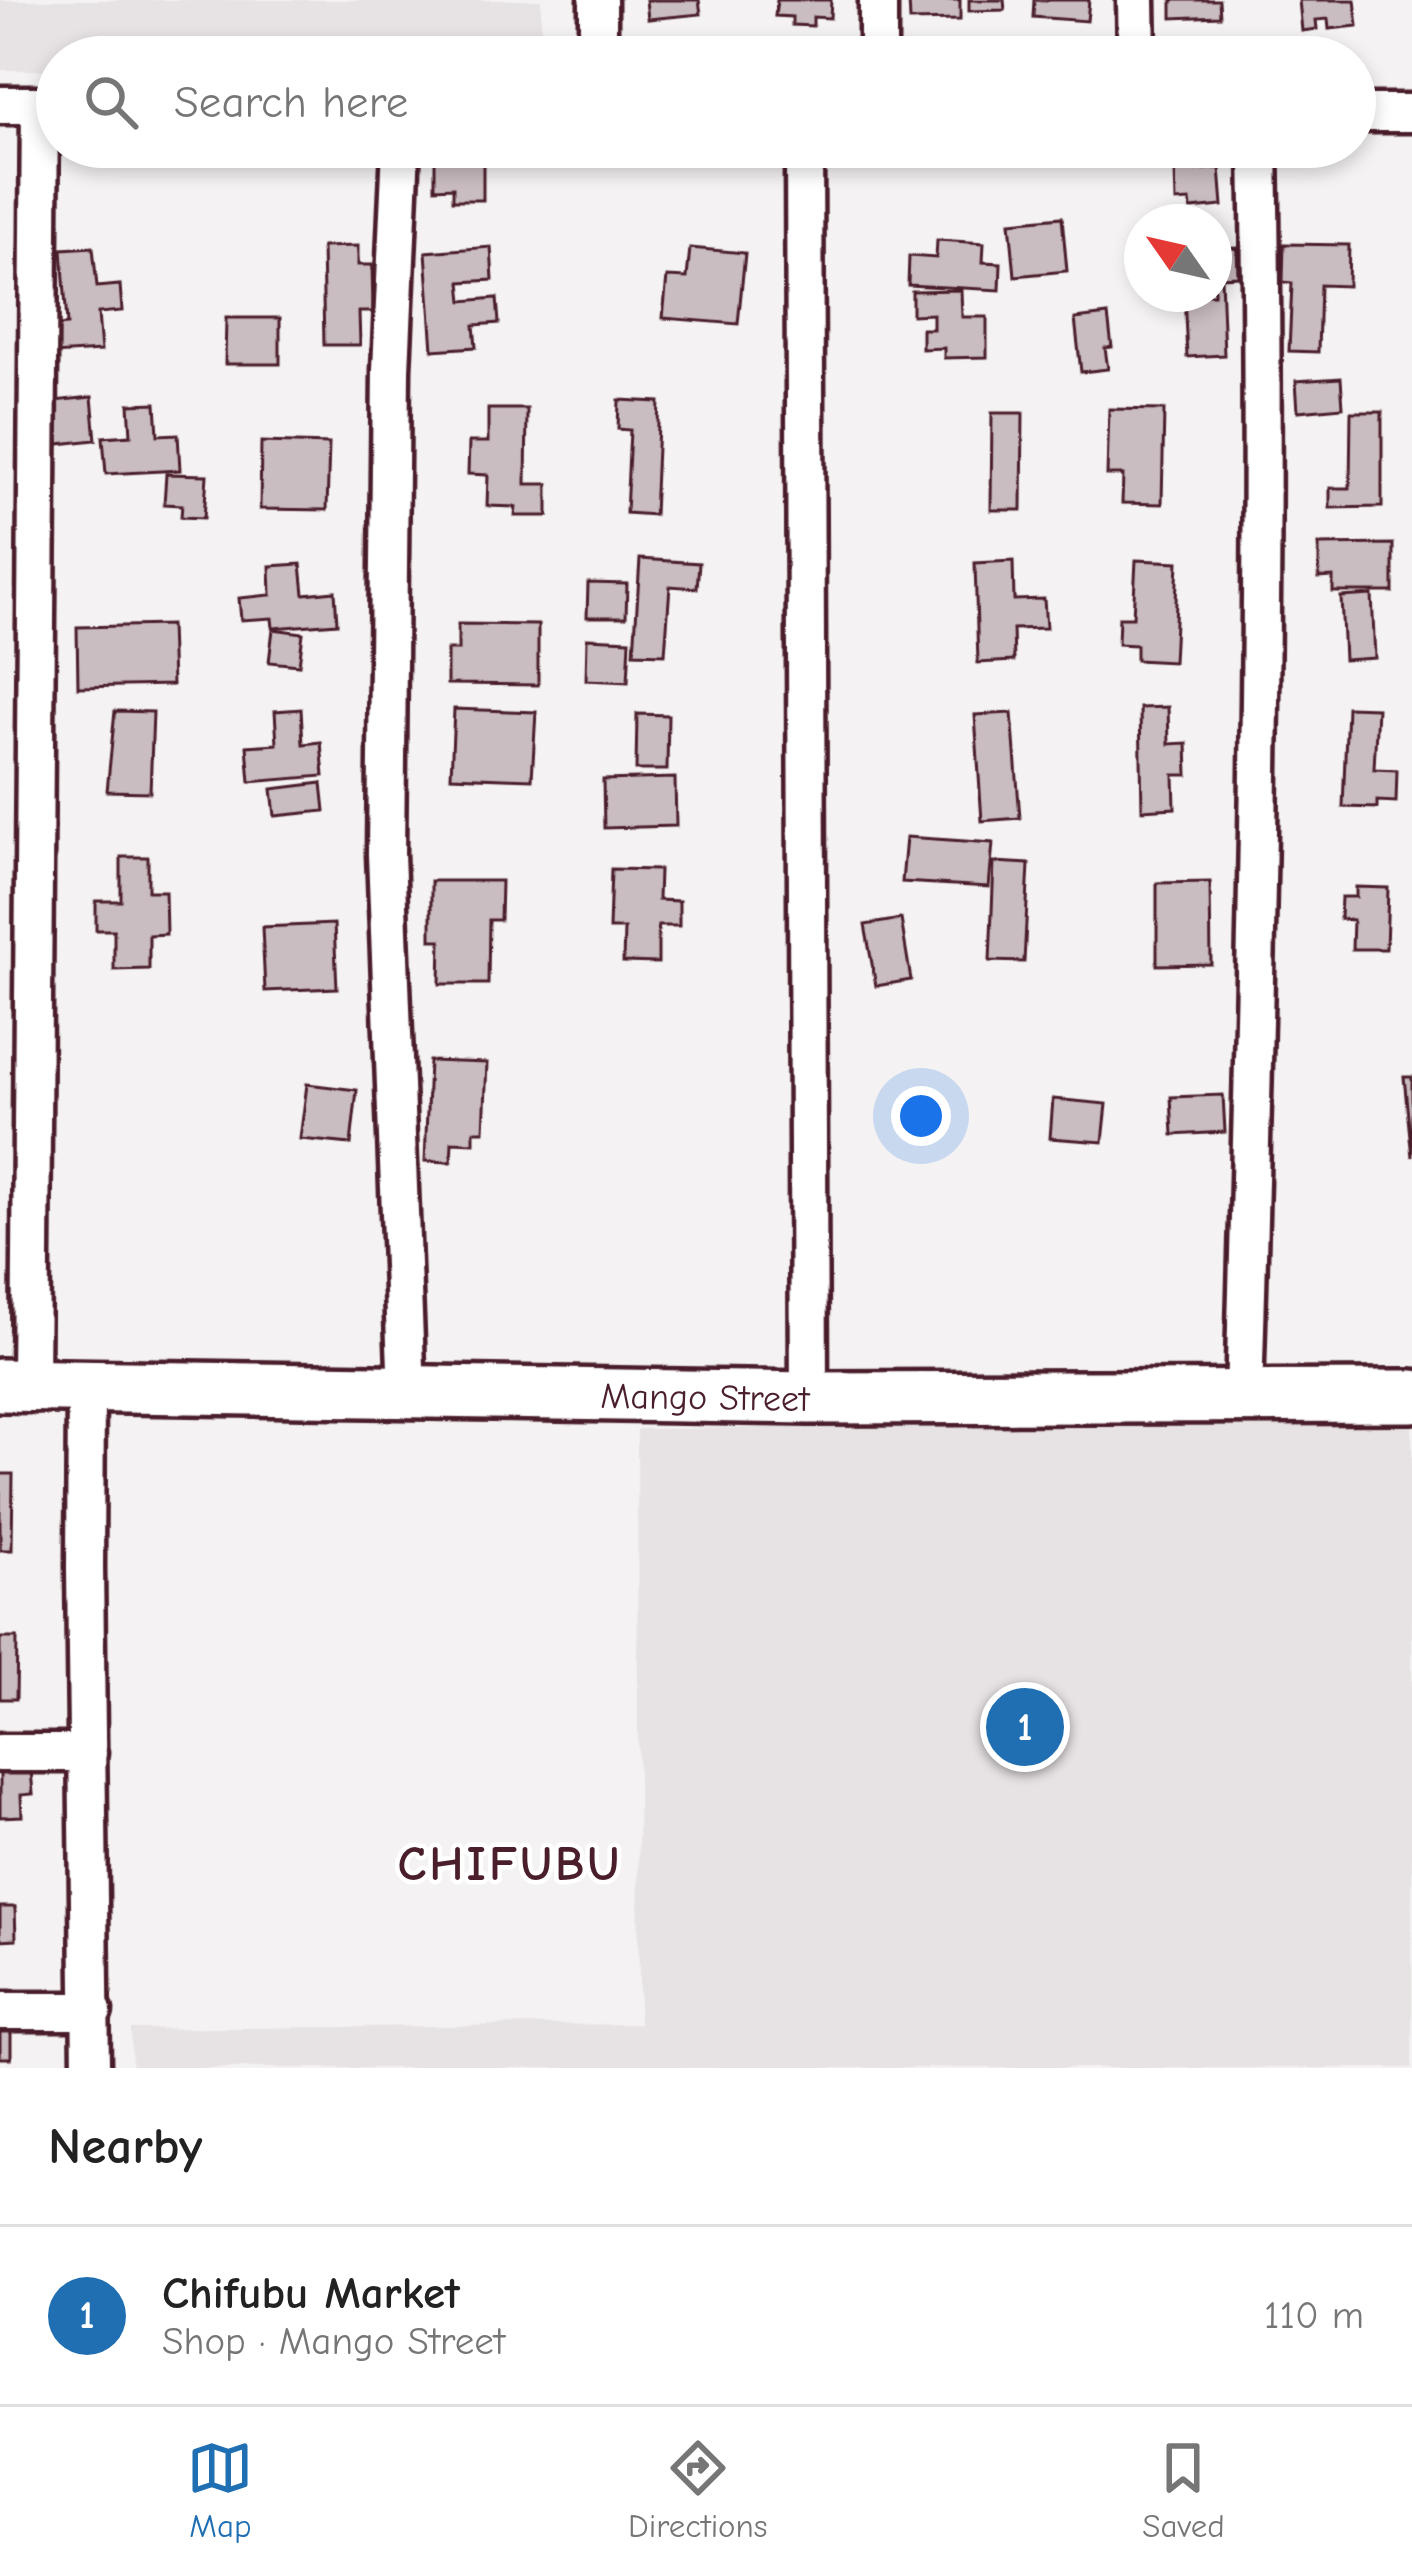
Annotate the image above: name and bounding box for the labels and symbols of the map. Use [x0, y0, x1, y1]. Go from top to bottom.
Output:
north arrow [1124, 204, 1232, 312]
your location [891, 1086, 951, 1146]
street label: Mango Street [600, 1376, 811, 1420]
pin: 1 [986, 1682, 1064, 1772]
district label: CHIFUBU [397, 1837, 623, 1892]

